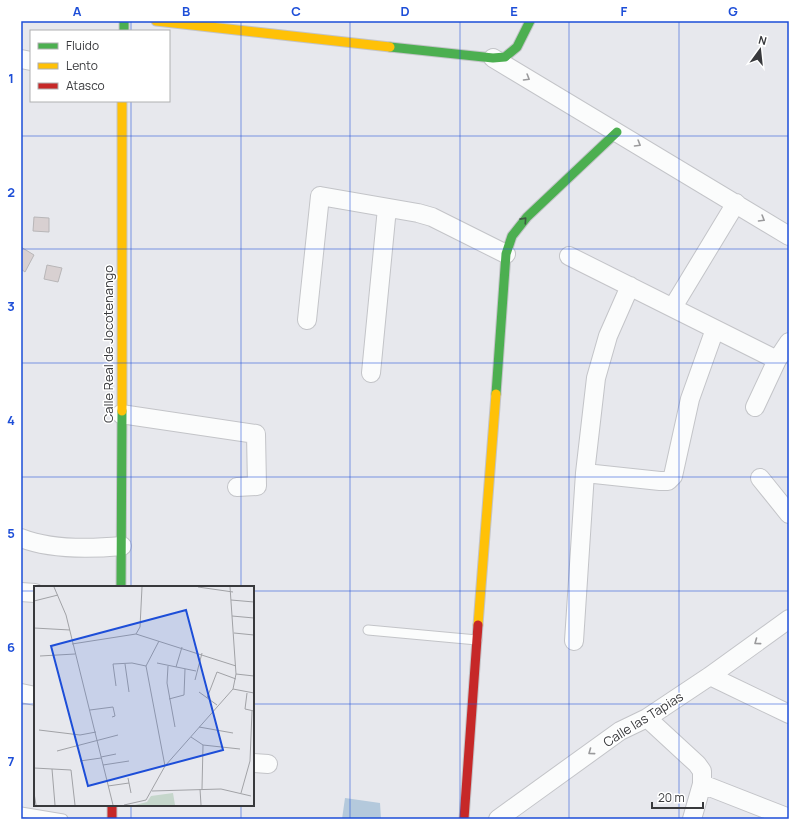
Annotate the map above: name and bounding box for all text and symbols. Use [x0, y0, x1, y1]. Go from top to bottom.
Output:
text: A [73, 2, 82, 20]
text: B [182, 2, 190, 20]
text: C [291, 2, 301, 20]
text: D [400, 2, 410, 20]
text: E [510, 2, 518, 20]
text: F [621, 2, 628, 20]
text: G [728, 2, 738, 20]
legend [30, 30, 170, 102]
north arrow [740, 30, 780, 70]
text: N [757, 32, 769, 48]
text: Fluido [66, 37, 99, 54]
text: Lento [66, 57, 98, 74]
text: 1 [8, 69, 14, 87]
one-way arrow [523, 73, 530, 80]
text: Atasco [66, 77, 105, 94]
one-way arrow [634, 140, 641, 147]
text: 2 [7, 183, 15, 201]
one-way arrow [758, 214, 765, 222]
one-way arrow [520, 217, 527, 225]
street label: Calle Real de Jocotenango [99, 265, 117, 423]
text: 3 [7, 297, 15, 315]
text: 4 [7, 411, 15, 429]
text: 5 [7, 524, 15, 542]
inset map [34, 586, 254, 806]
one-way arrow [755, 637, 762, 644]
text: 6 [7, 638, 15, 656]
street label: Calle las Tapias [600, 687, 687, 751]
one-way arrow [588, 747, 595, 755]
text: 7 [8, 752, 15, 770]
scale bar [652, 784, 703, 810]
text: 20 m [658, 789, 685, 806]

